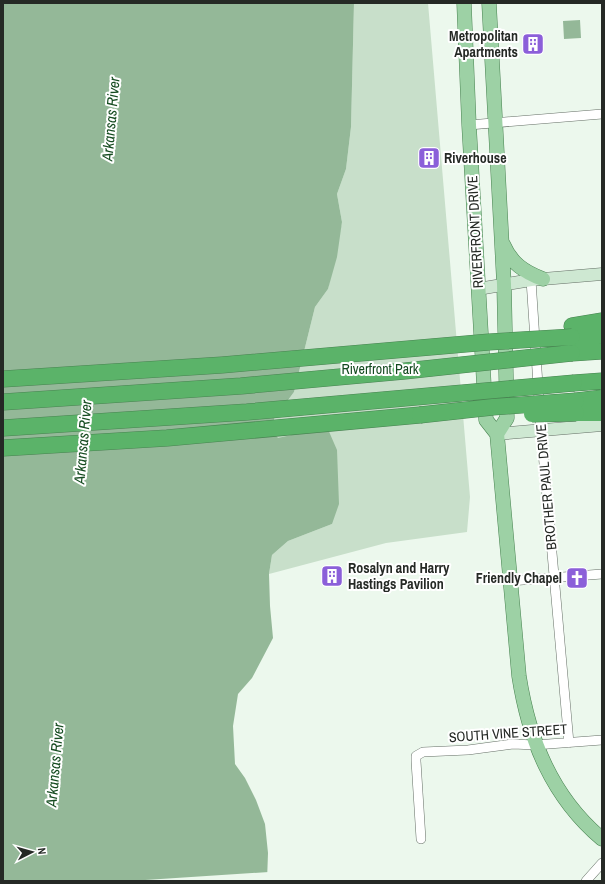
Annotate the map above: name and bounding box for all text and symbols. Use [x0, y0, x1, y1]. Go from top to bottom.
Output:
place label: Metropolitan Apartments [449, 27, 518, 61]
building icon: Metropolitan Apartments [520, 31, 546, 57]
water label: Arkansas River [96, 75, 125, 163]
building icon: Riverhouse [416, 145, 442, 171]
place label: Riverhouse [444, 149, 507, 167]
street label: RIVERFRONT DRIVE [463, 175, 487, 289]
park label: Riverfront Park [341, 360, 419, 378]
water label: Arkansas River [68, 398, 97, 486]
street label: BROTHER PAUL DRIVE [532, 423, 560, 551]
place label: Rosalyn and Harry Hastings Pavilion [348, 559, 450, 593]
building icon: Rosalyn and Harry Hastings Pavilion [319, 563, 345, 589]
church icon: Friendly Chapel [564, 565, 590, 591]
place label: Friendly Chapel [476, 569, 562, 587]
street label: SOUTH VINE STREET [448, 720, 568, 746]
water label: Arkansas River [40, 721, 69, 809]
north arrow [12, 832, 52, 872]
text: N [35, 847, 49, 855]

